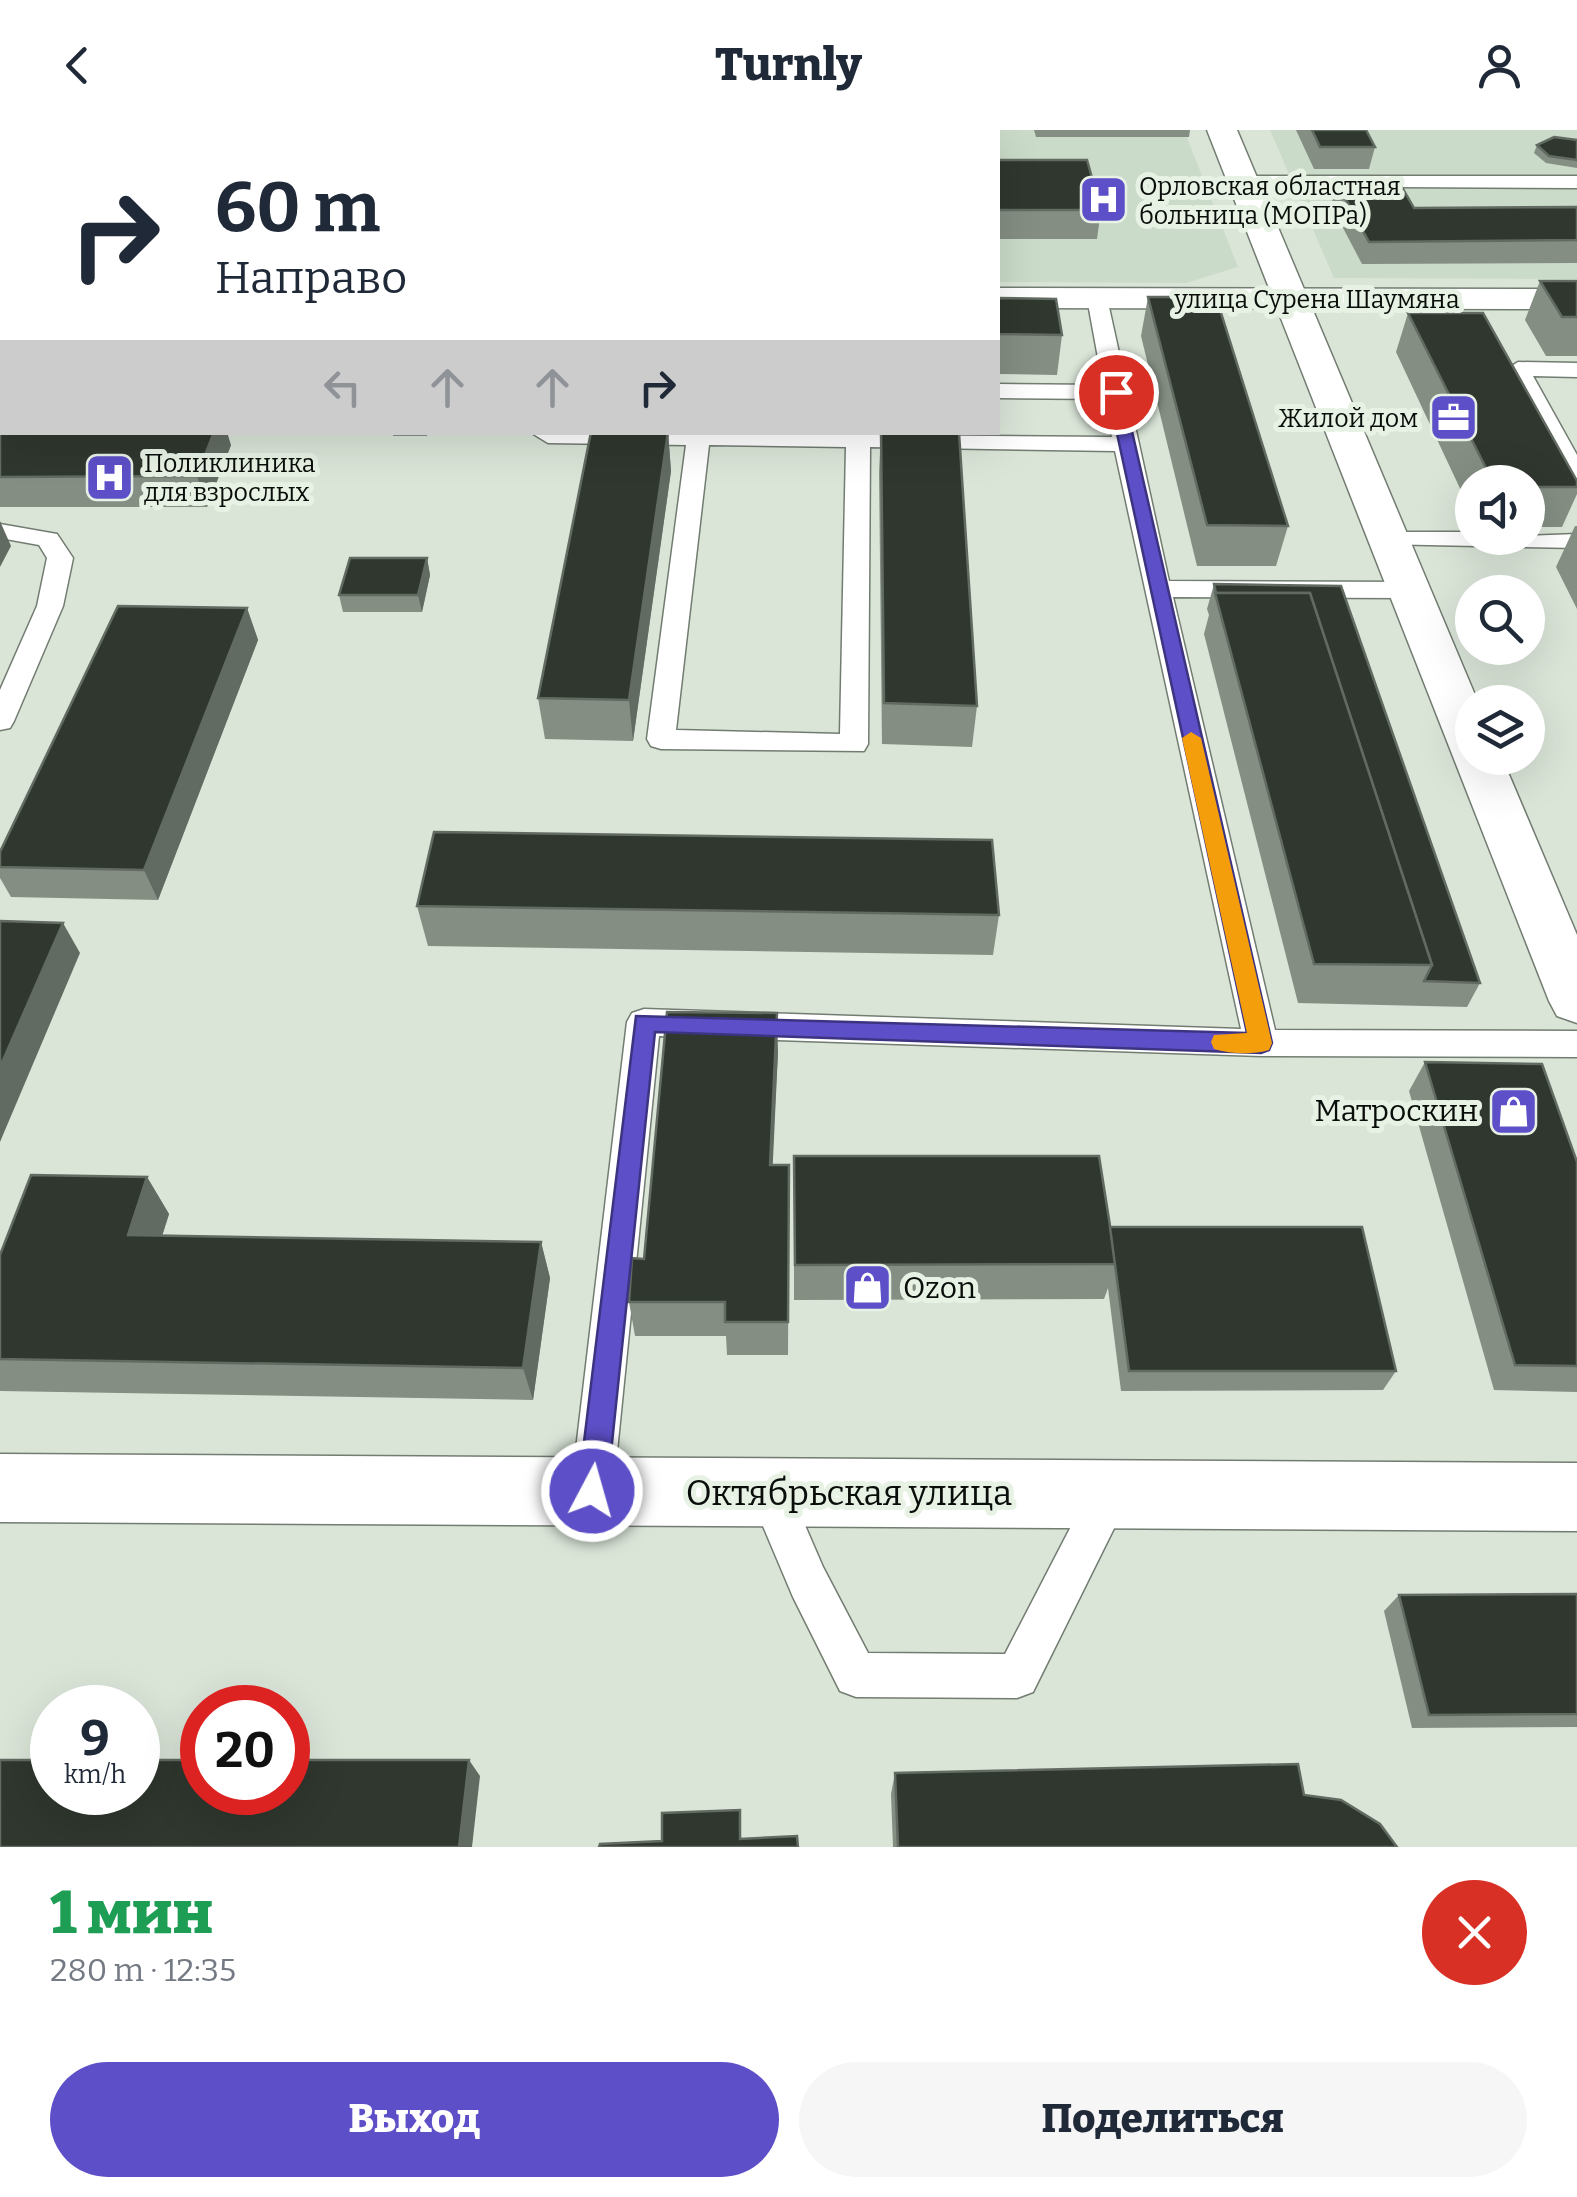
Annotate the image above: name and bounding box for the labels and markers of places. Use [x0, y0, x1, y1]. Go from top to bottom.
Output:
place label: Орловская областная больница (МОПРа) [1139, 172, 1401, 231]
hospital icon: Орловская областная больница (МОПРа) [1078, 174, 1130, 226]
pin [1074, 350, 1159, 435]
office icon: Жилой дом [1427, 392, 1479, 444]
place label: Жилой дом [1278, 404, 1418, 434]
place label: Поликлиника для взрослых [144, 449, 316, 508]
hospital icon: Поликлиника для взрослых [83, 451, 135, 503]
shop icon: Матроскин [1487, 1085, 1539, 1137]
place label: Матроскин [1315, 1093, 1478, 1129]
shop icon: Ozon [842, 1262, 894, 1314]
place label: Ozon [903, 1270, 976, 1306]

